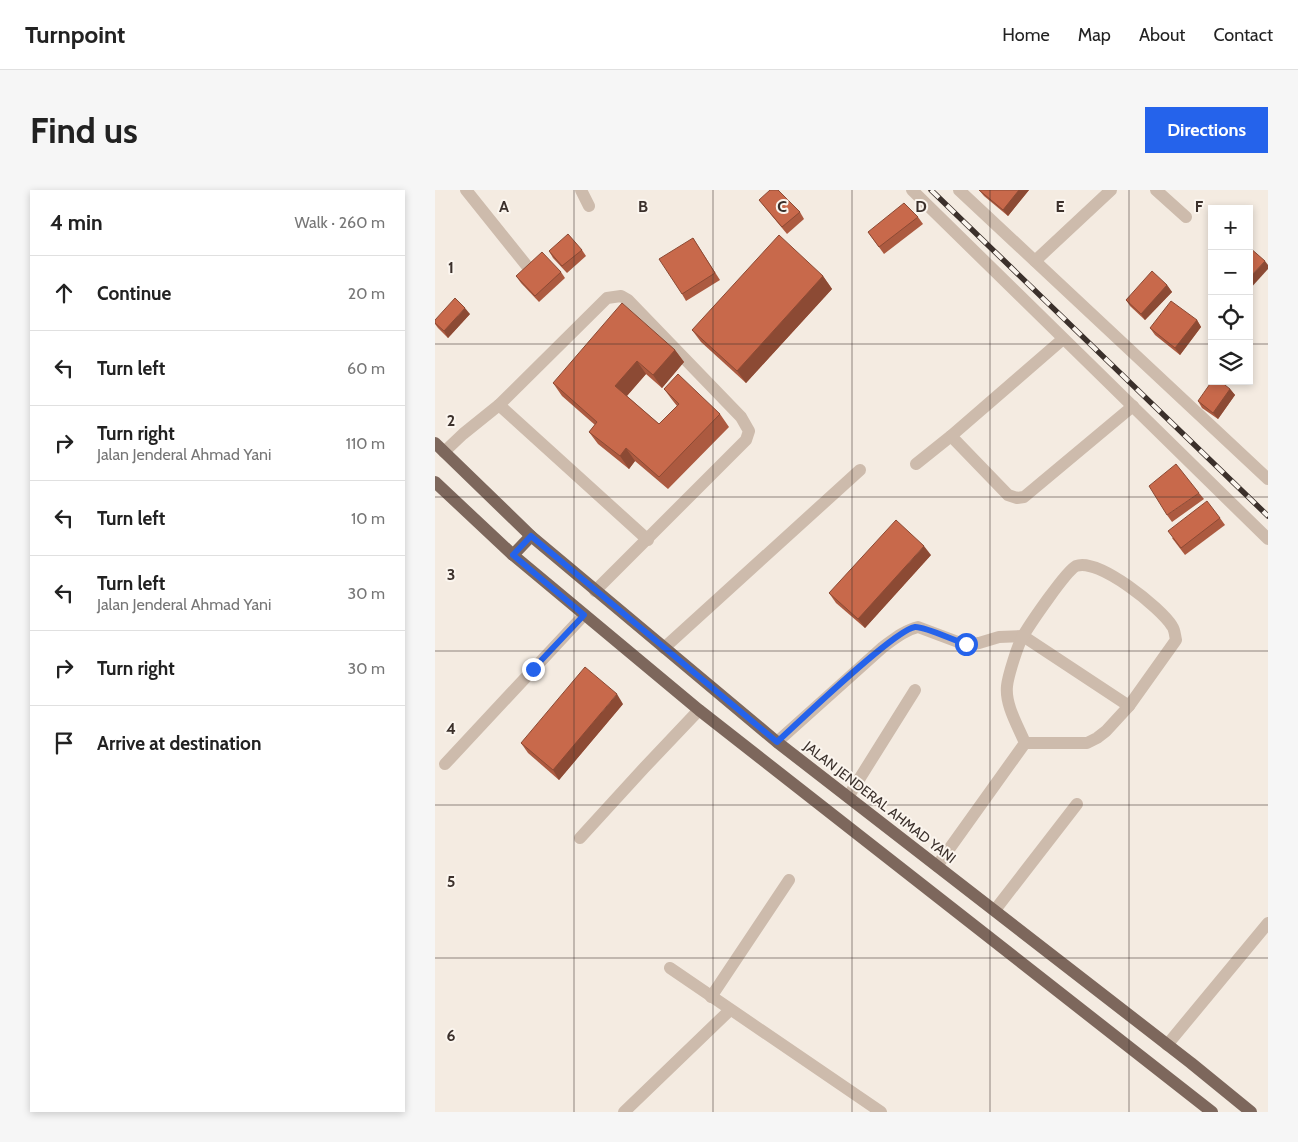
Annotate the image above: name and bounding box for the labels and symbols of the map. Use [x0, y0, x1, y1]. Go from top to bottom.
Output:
text: A [499, 197, 509, 216]
text: B [638, 197, 648, 216]
text: C [777, 197, 787, 216]
text: D [915, 197, 927, 216]
text: E [1055, 197, 1065, 216]
text: F [1195, 197, 1204, 216]
text: 1 [448, 258, 454, 277]
text: 2 [447, 411, 455, 430]
text: 3 [447, 565, 455, 584]
route start [955, 633, 978, 656]
route end [522, 658, 545, 681]
text: 4 [446, 719, 456, 738]
street label: JALAN JENDERAL AHMAD YANI [800, 736, 960, 867]
text: 5 [447, 872, 455, 891]
text: 6 [447, 1026, 456, 1045]

